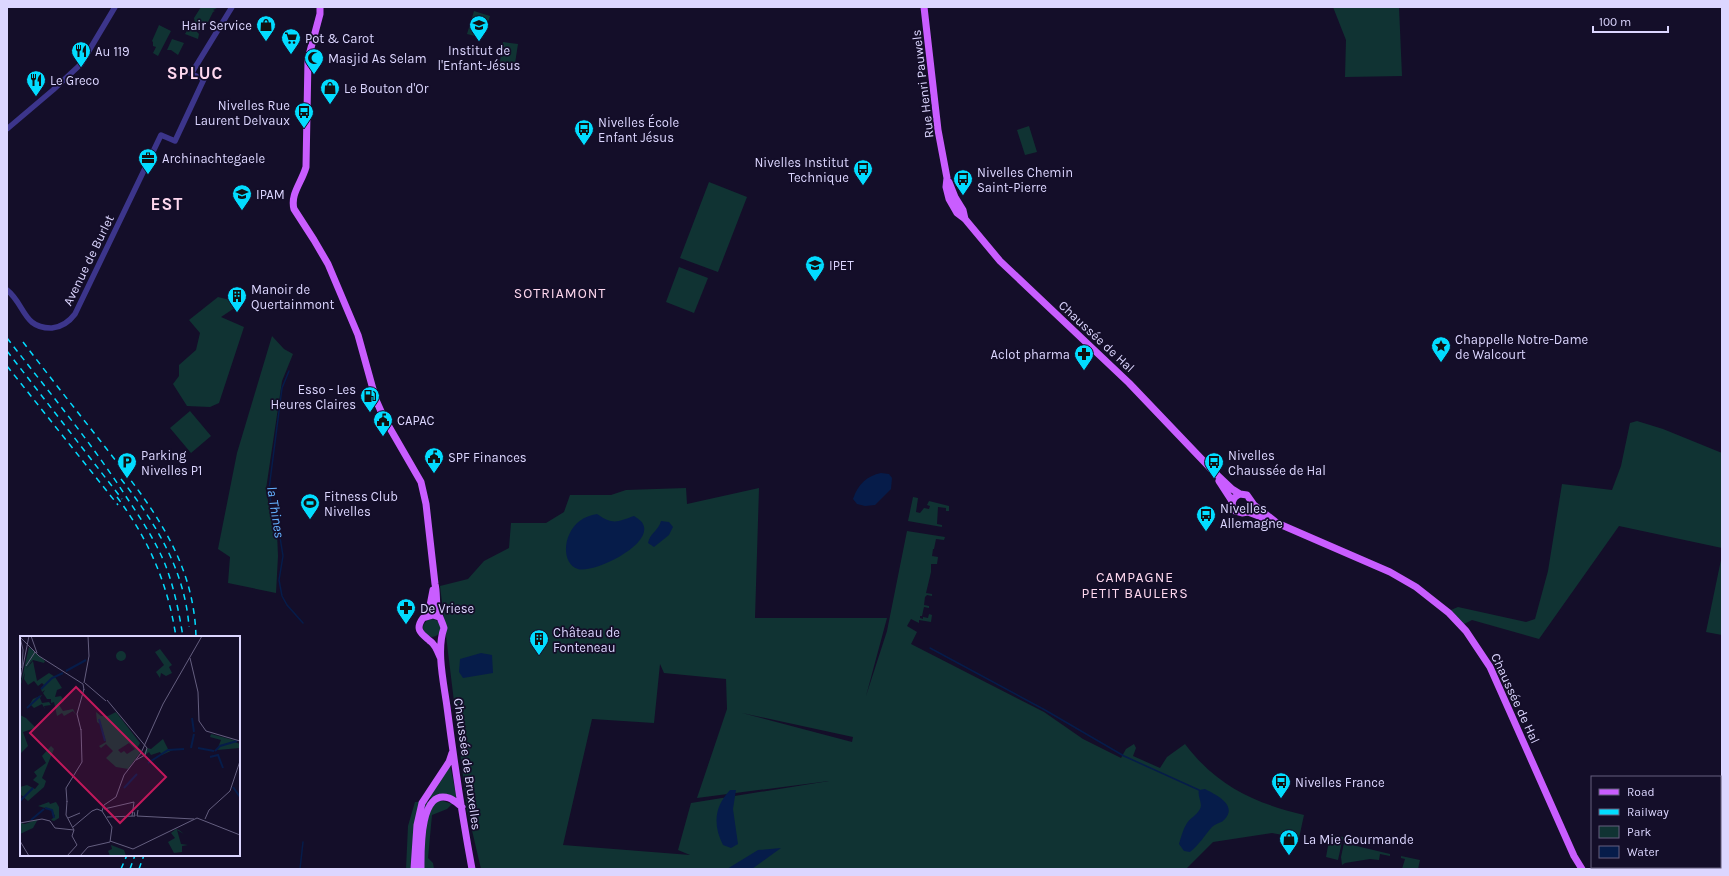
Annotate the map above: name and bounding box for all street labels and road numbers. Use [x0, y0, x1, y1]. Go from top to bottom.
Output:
street label: Rue Henri Pauwels [908, 29, 937, 139]
street label: Avenue de Burlet [60, 212, 117, 308]
street label: Chaussée de Hal [1056, 297, 1138, 375]
street label: Chaussée de Hal [1488, 651, 1543, 746]
street label: Chaussée de Bruxelles [451, 697, 484, 831]

